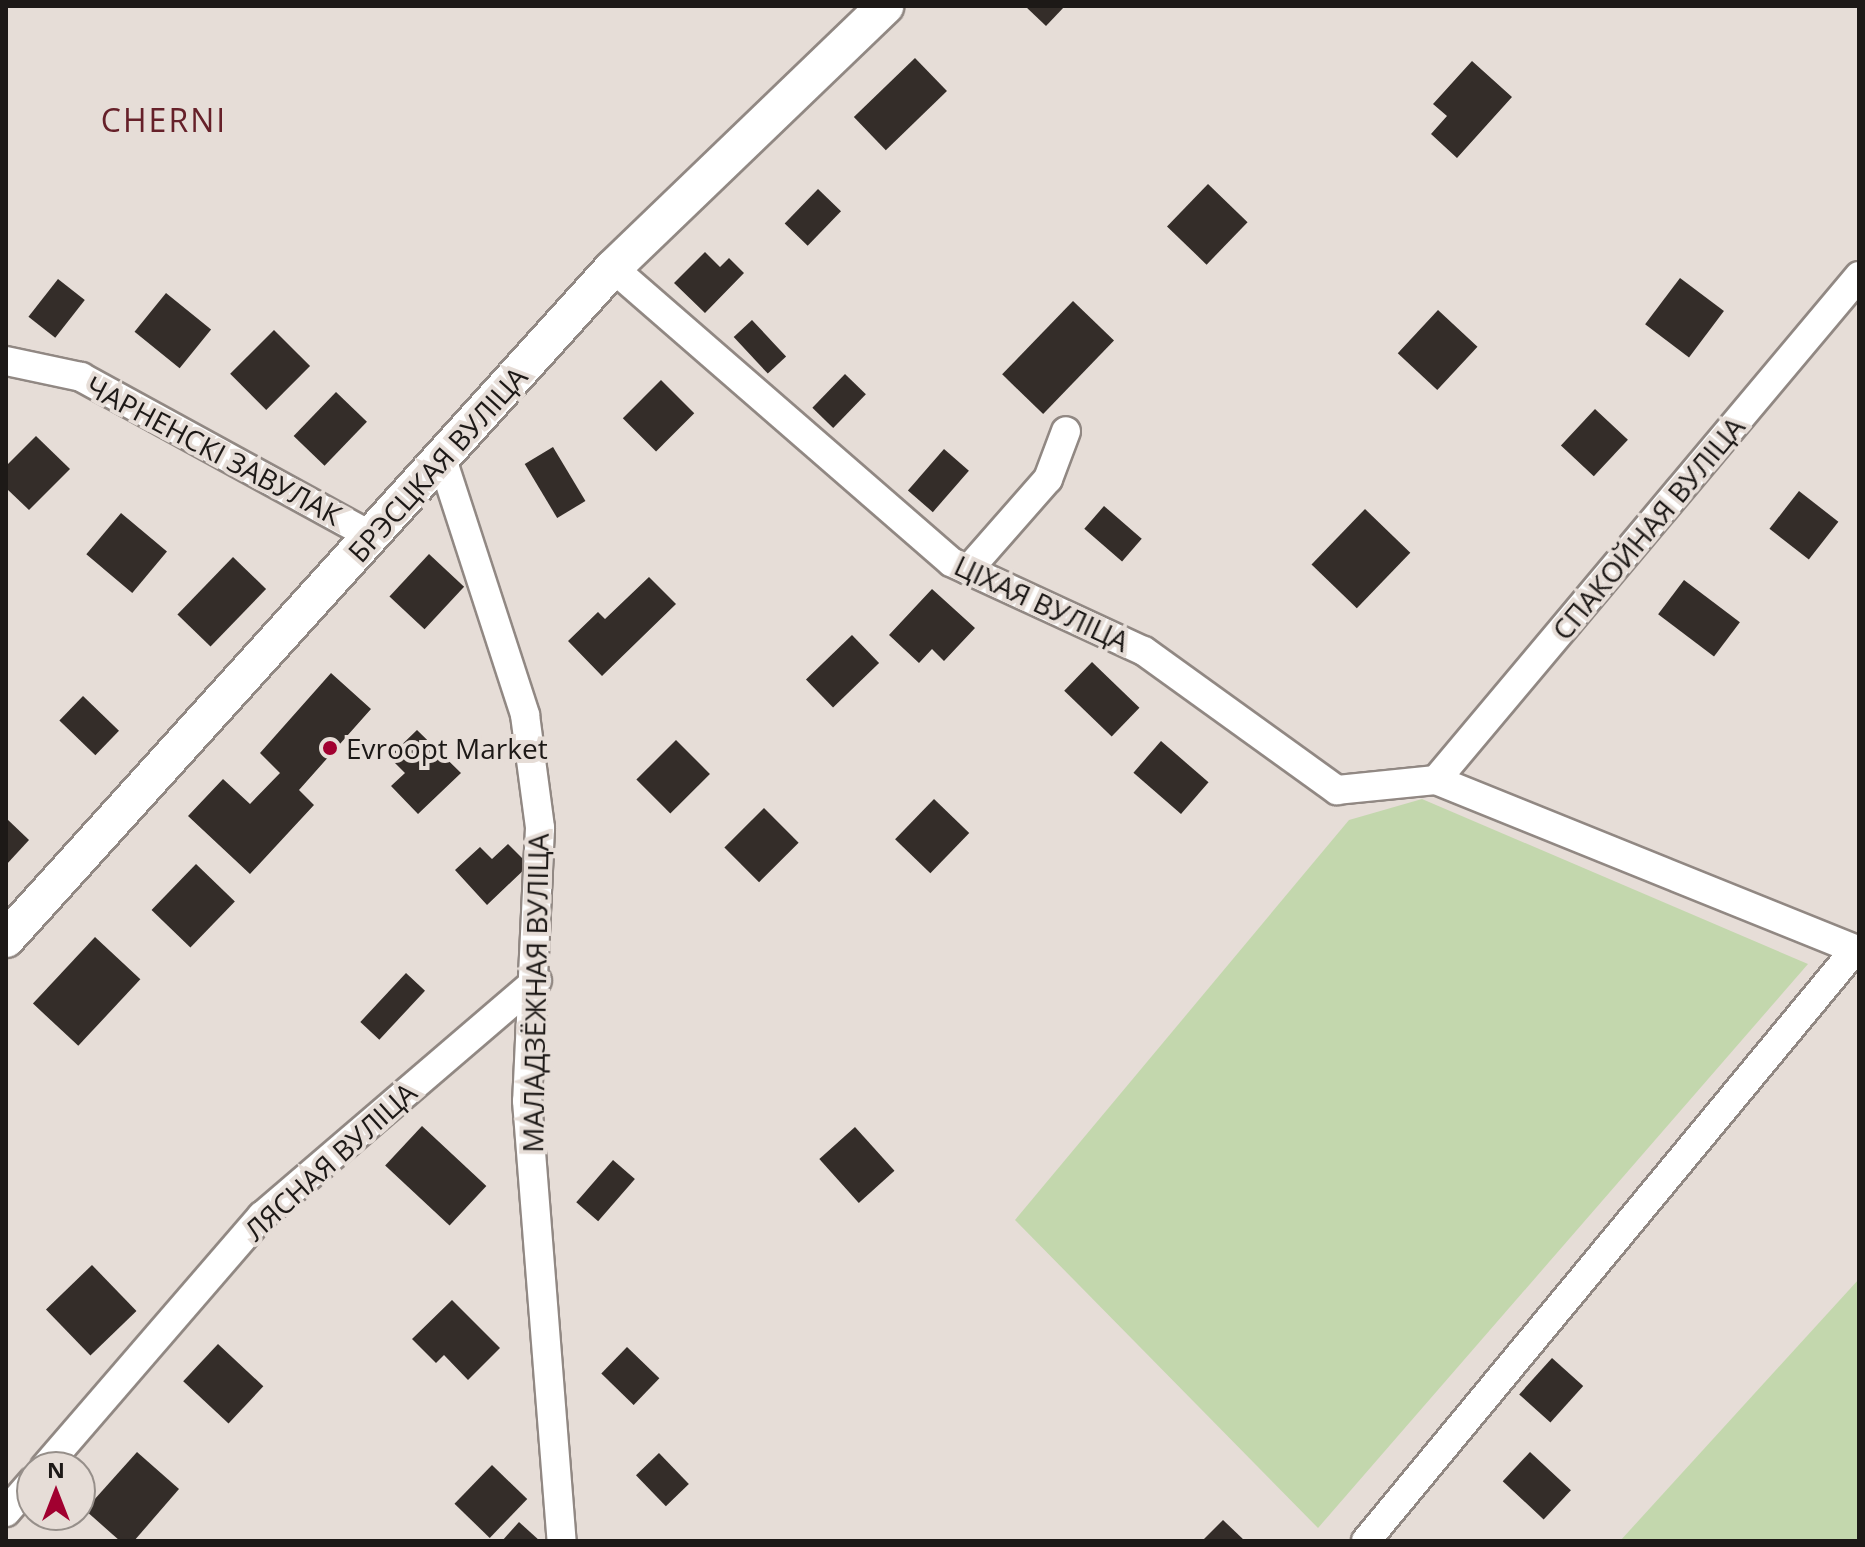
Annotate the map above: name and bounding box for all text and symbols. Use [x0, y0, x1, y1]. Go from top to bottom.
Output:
district label: CHERNI [101, 101, 227, 139]
street label: БРЭСЦКАЯ ВУЛІЦА [341, 360, 533, 568]
street label: ЧАРНЕНСКІ ЗАВУЛАК [81, 368, 347, 532]
street label: СПАКОЙНАЯ ВУЛІЦА [1545, 410, 1751, 646]
street label: ЦІХАЯ ВУЛІЦА [949, 548, 1135, 658]
place label: Evroopt Market [346, 731, 548, 765]
marker: Evroopt Market [321, 739, 339, 757]
street label: МАЛАДЗЁЖНАЯ ВУЛІЦА [515, 833, 555, 1153]
street label: ЛЯСНАЯ ВУЛІЦА [237, 1075, 423, 1247]
north arrow [16, 1451, 96, 1531]
text: N [47, 1454, 65, 1484]

